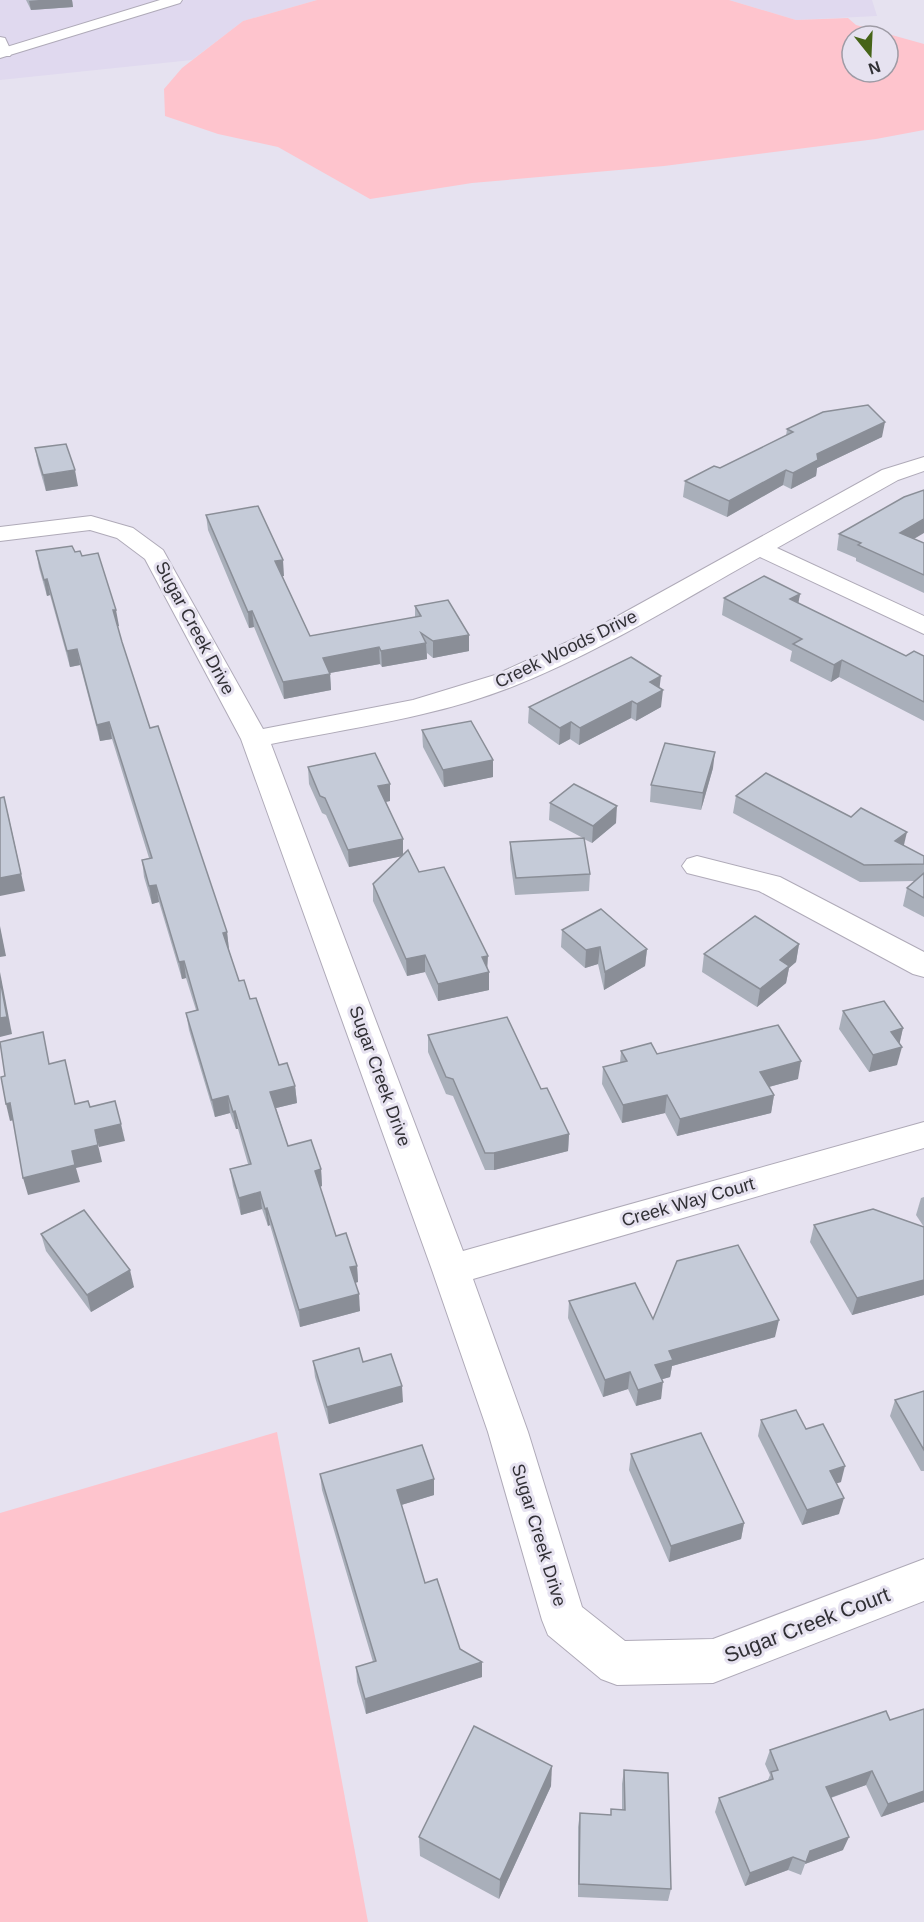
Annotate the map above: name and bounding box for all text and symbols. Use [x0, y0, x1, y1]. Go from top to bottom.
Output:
north arrow [840, 24, 900, 84]
text: N [866, 58, 883, 78]
street label: Sugar Creek Drive [151, 558, 239, 698]
street label: Creek Woods Drive [492, 606, 640, 692]
street label: Sugar Creek Drive [345, 1003, 415, 1149]
street label: Creek Way Court [619, 1173, 757, 1231]
street label: Sugar Creek Drive [508, 1461, 570, 1609]
street label: Sugar Creek Court [721, 1582, 893, 1667]

